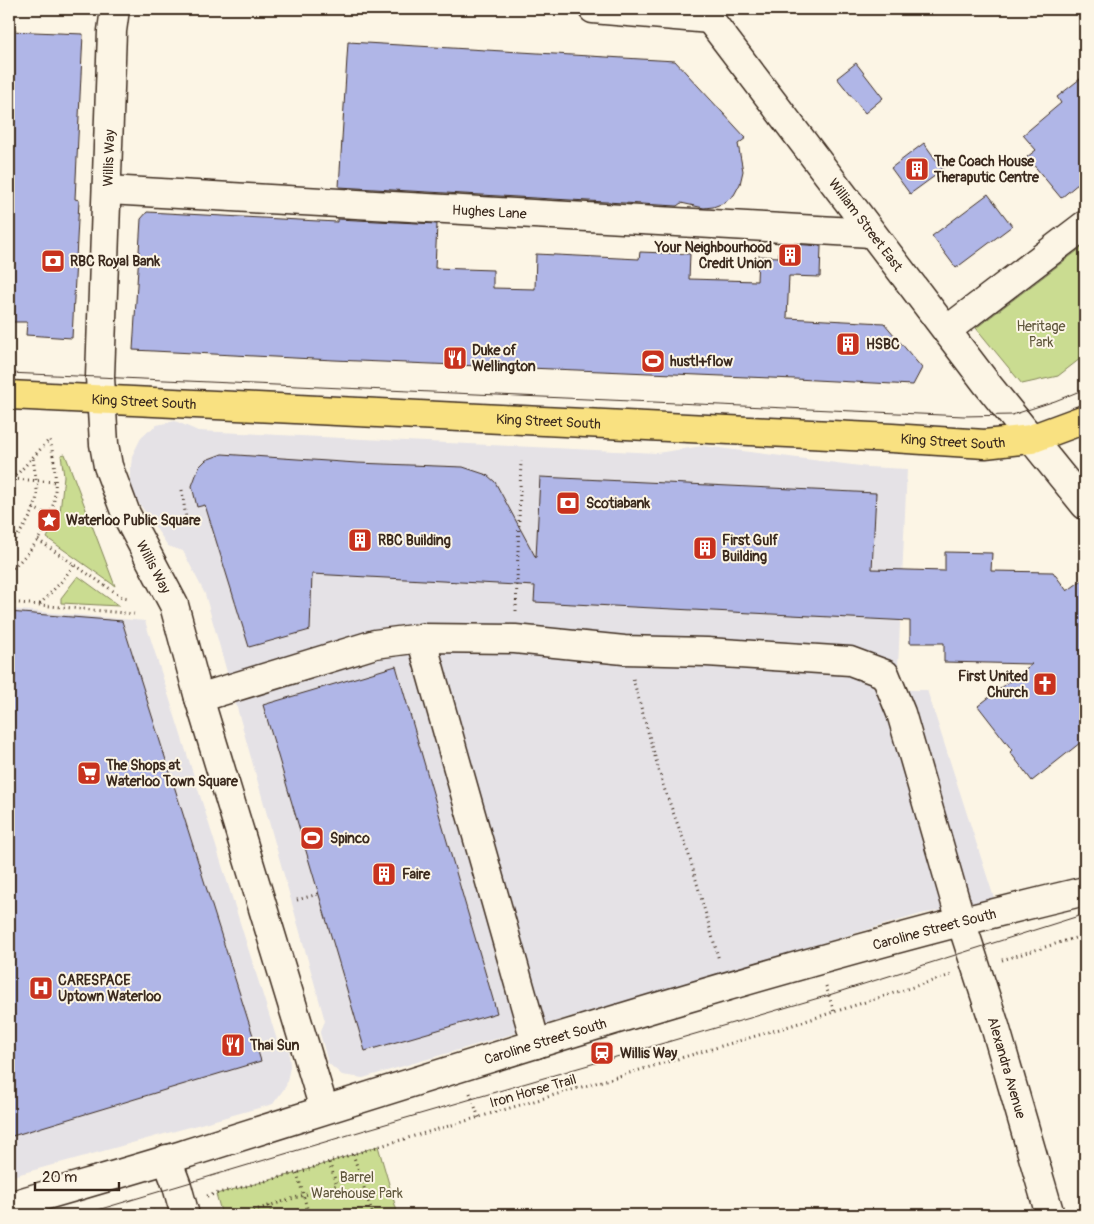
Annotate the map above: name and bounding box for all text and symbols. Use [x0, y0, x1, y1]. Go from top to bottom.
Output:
street label: Willis Way [100, 129, 118, 187]
place label: The Coach House Theraputic Centre [933, 153, 1040, 186]
building icon: The Coach House Theraputic Centre [904, 156, 930, 182]
street label: William Street East [825, 175, 907, 275]
street label: Hughes Lane [452, 201, 527, 222]
place label: Your Neighbourhood Credit Union [654, 239, 772, 272]
building icon: Your Neighbourhood Credit Union [777, 242, 803, 268]
bank icon: RBC Royal Bank [40, 248, 66, 274]
place label: RBC Royal Bank [70, 253, 160, 270]
park label: Heritage Park [1017, 318, 1065, 351]
building icon: HSBC [835, 331, 861, 357]
place label: HSBC [866, 336, 900, 353]
place label: Duke of Wellington [472, 342, 536, 375]
restaurant icon: Duke of Wellington [442, 345, 468, 371]
sports icon: hustl+flow [640, 348, 666, 374]
place label: hustl+flow [670, 353, 733, 370]
street label: King Street South [91, 391, 197, 413]
street label: King Street South [496, 410, 601, 432]
street label: King Street South [900, 430, 1006, 453]
bank icon: Scotiabank [555, 490, 581, 516]
place label: Scotiabank [586, 495, 650, 512]
place icon: Waterloo Public Square [36, 507, 62, 533]
place label: Waterloo Public Square [66, 512, 202, 529]
building icon: RBC Building [347, 527, 373, 553]
place label: RBC Building [378, 532, 451, 549]
place label: First Gulf Building [722, 532, 779, 565]
building icon: First Gulf Building [692, 535, 718, 561]
street label: Willis Way [133, 538, 175, 596]
place label: First United Church [958, 668, 1028, 701]
church icon: First United Church [1032, 671, 1058, 697]
place label: The Shops at Waterloo Town Square [105, 757, 239, 790]
supermarket icon: The Shops at Waterloo Town Square [76, 760, 102, 786]
sports icon: Spinco [299, 825, 325, 851]
place label: Spinco [330, 830, 370, 847]
building icon: Faire [371, 861, 397, 887]
place label: Faire [402, 866, 431, 883]
street label: Caroline Street South [871, 905, 998, 953]
place label: CARESPACE Uptown Waterloo [58, 972, 162, 1005]
hospital icon: CARESPACE Uptown Waterloo [28, 975, 54, 1001]
street label: Caroline Street South [482, 1014, 608, 1068]
street label: Alexandra Avenue [984, 1015, 1030, 1120]
restaurant icon: Thai Sun [220, 1032, 246, 1058]
place label: Thai Sun [249, 1037, 300, 1054]
station icon: Willis Way [589, 1040, 615, 1066]
place label: Willis Way [620, 1045, 677, 1062]
street label: Iron Horse Trail [488, 1071, 578, 1111]
scale bar [35, 1159, 119, 1191]
text: 20 m [42, 1168, 77, 1187]
park label: Barrel Warehouse Park [311, 1169, 403, 1202]

